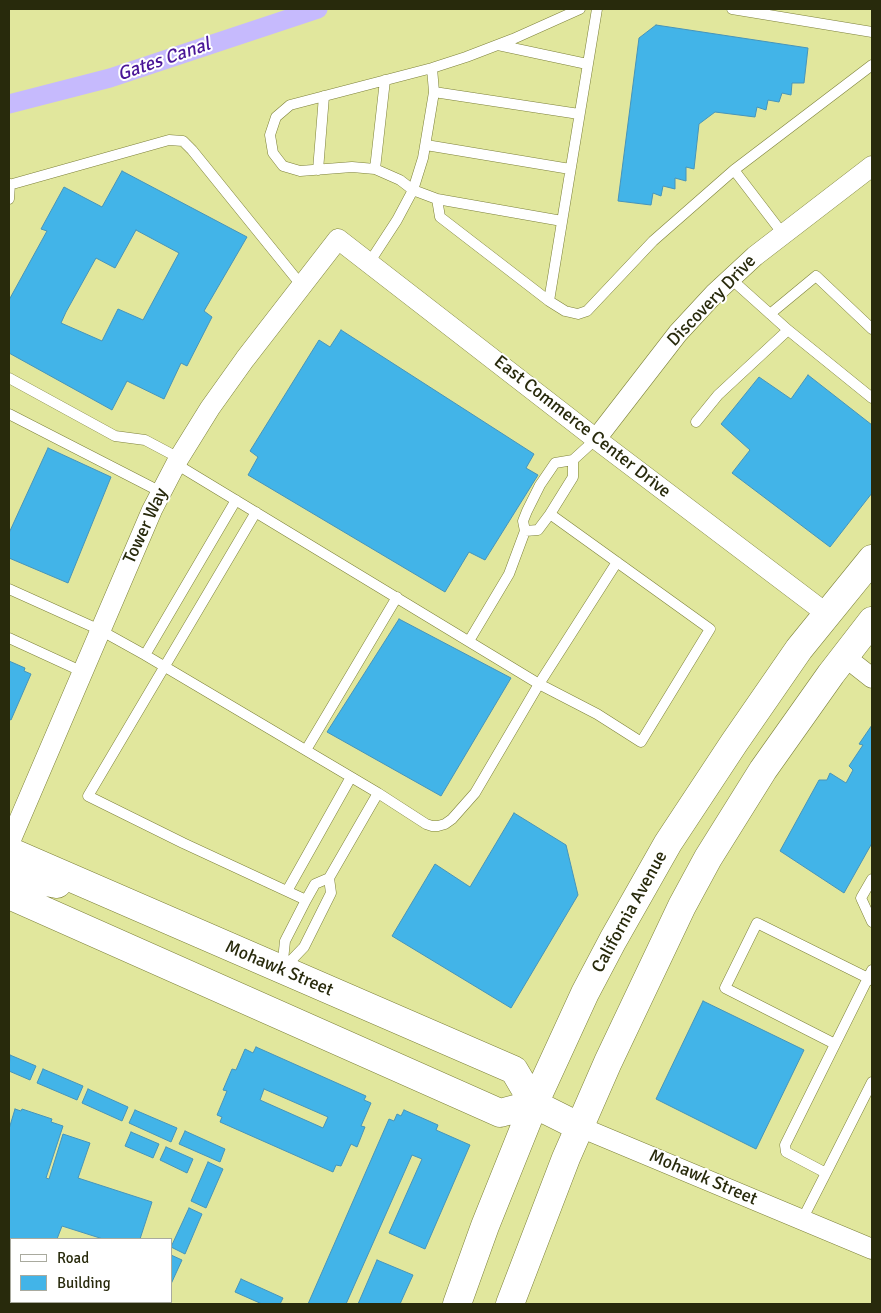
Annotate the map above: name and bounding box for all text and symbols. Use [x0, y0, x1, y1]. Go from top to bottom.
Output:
water label: Gates Canal [115, 33, 213, 87]
street label: Discovery Drive [663, 251, 761, 351]
street label: East Commerce Center Drive [489, 351, 675, 503]
street label: Tower Way [119, 485, 173, 567]
street label: California Avenue [588, 847, 672, 977]
street label: Mohawk Street [222, 936, 336, 1002]
street label: Mohawk Street [646, 1145, 760, 1211]
legend [10, 1238, 172, 1303]
text: Road [57, 1249, 89, 1267]
text: Building [57, 1274, 111, 1292]

